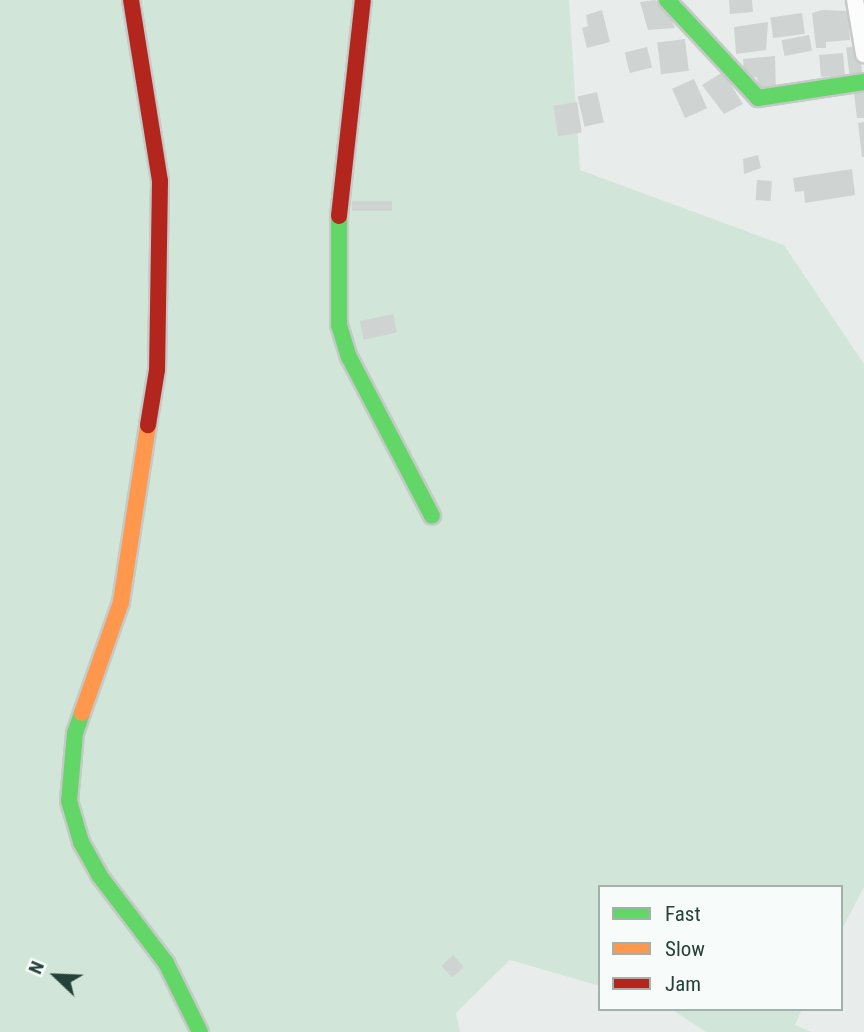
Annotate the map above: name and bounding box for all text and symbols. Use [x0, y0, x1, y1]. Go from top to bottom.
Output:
legend [598, 885, 843, 1011]
text: Fast [665, 902, 701, 926]
text: Slow [665, 937, 705, 961]
north arrow [21, 941, 91, 1011]
text: N [23, 958, 49, 977]
text: Jam [665, 972, 701, 996]

